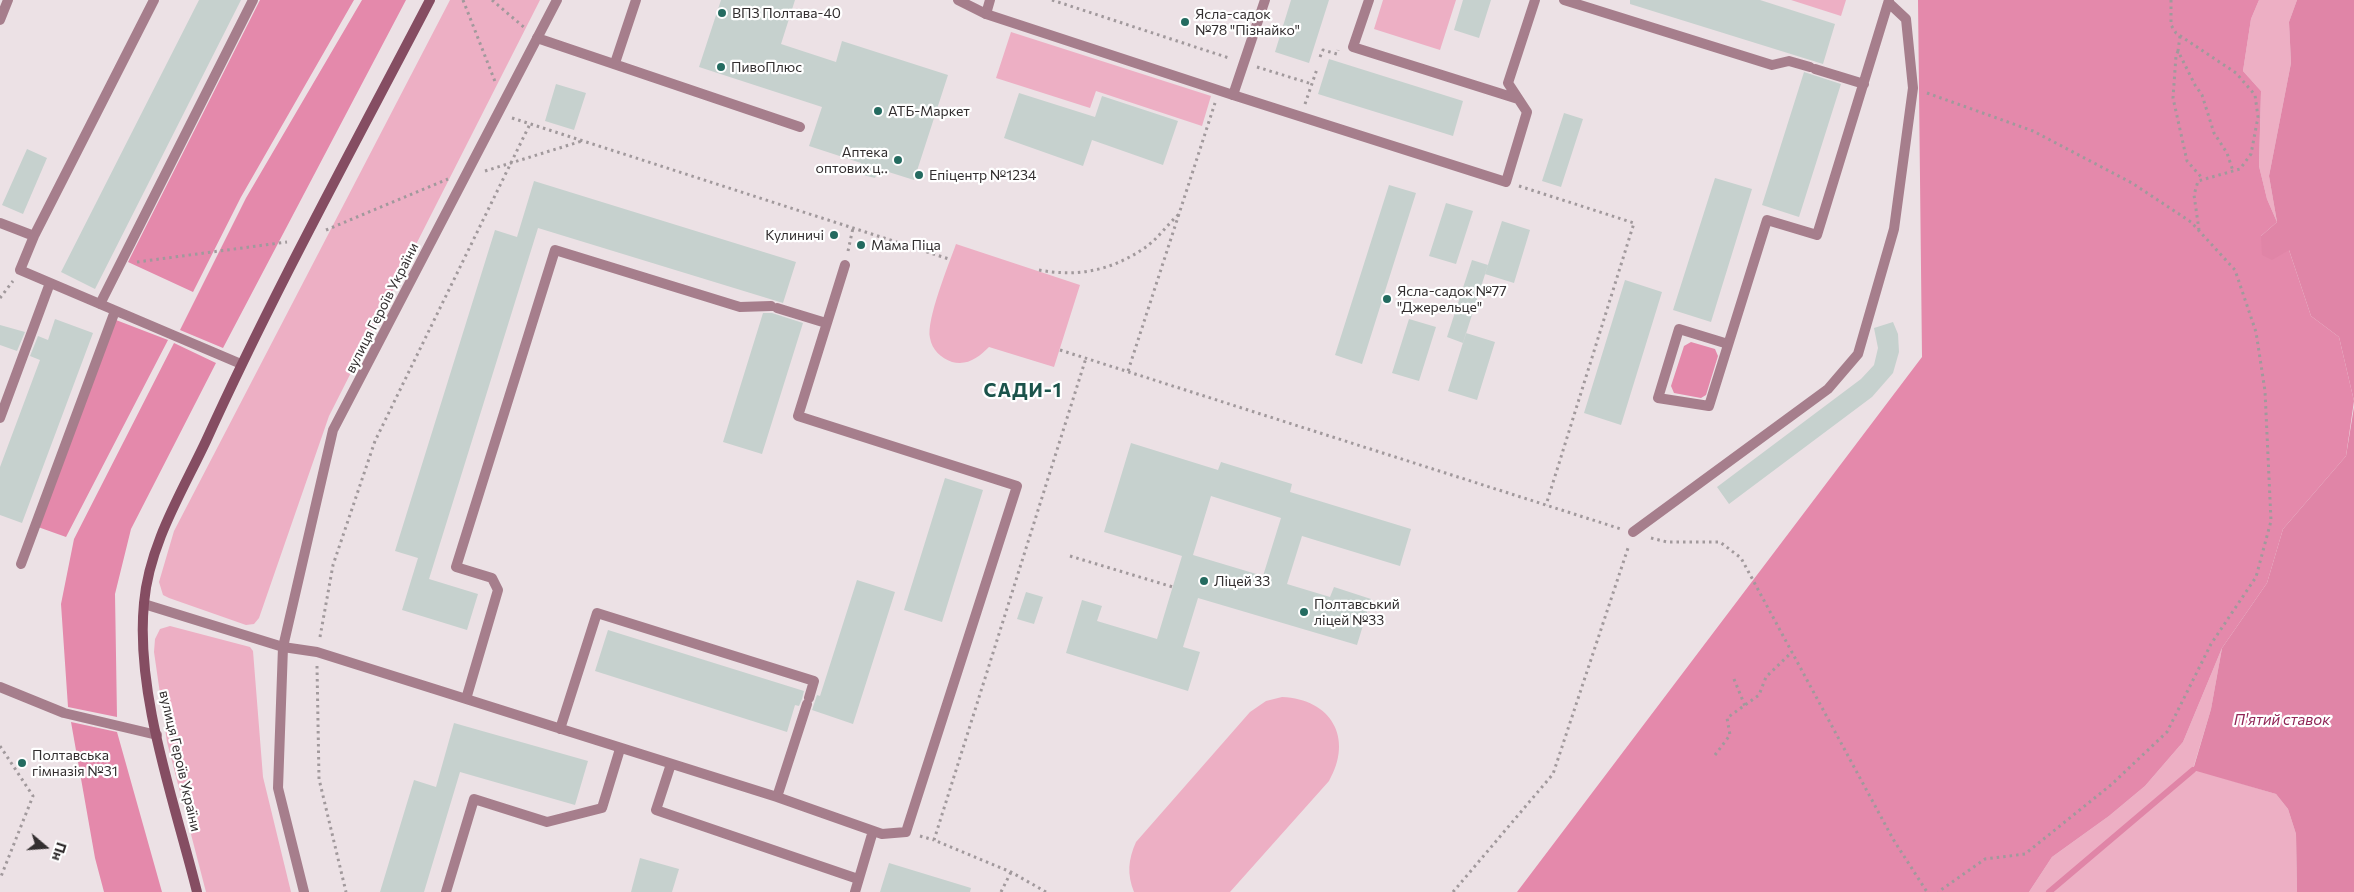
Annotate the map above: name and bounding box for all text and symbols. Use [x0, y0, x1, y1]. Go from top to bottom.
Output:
place label: ВПЗ Полтава-40 [732, 5, 841, 21]
place label: Ясла-садок №78 "Пізнайко" [1195, 6, 1300, 38]
marker: ВПЗ Полтава-40 [716, 7, 728, 19]
marker: Ясла-садок №78 "Пізнайко" [1179, 16, 1191, 28]
place label: ПивоПлюс [731, 59, 802, 75]
marker: ПивоПлюс [715, 61, 727, 73]
place label: АТБ-Маркет [888, 103, 970, 119]
marker: АТБ-Маркет [872, 105, 884, 117]
place label: Аптека оптових ц‥ [816, 144, 888, 176]
marker: Аптека оптових ц‥ [892, 154, 904, 166]
place label: Епіцентр №1234 [929, 167, 1036, 183]
marker: Епіцентр №1234 [913, 169, 925, 181]
place label: Кулиничі [765, 227, 824, 243]
marker: Кулиничі [828, 229, 840, 241]
place label: Мама Піца [871, 237, 941, 253]
marker: Мама Піца [855, 239, 867, 251]
street label: вулиця Героїв України [342, 240, 422, 376]
place label: Ясла-садок №77 "Джерельце" [1397, 283, 1507, 316]
marker: Ясла-садок №77 "Джерельце" [1381, 293, 1393, 305]
district label: САДИ-1 [983, 380, 1063, 402]
place label: Ліцей 33 [1214, 573, 1270, 589]
marker: Ліцей 33 [1198, 575, 1210, 587]
place label: Полтавський ліцей №33 [1314, 596, 1400, 628]
marker: Полтавський ліцей №33 [1298, 606, 1310, 618]
street label: вулиця Героїв України [156, 689, 204, 833]
water label: П'ятий ставок [2234, 711, 2330, 729]
place label: Полтавська гімназія №31 [32, 747, 118, 780]
marker: Полтавська гімназія №31 [16, 757, 28, 769]
north arrow [20, 822, 70, 872]
text: Пн [49, 840, 71, 863]

